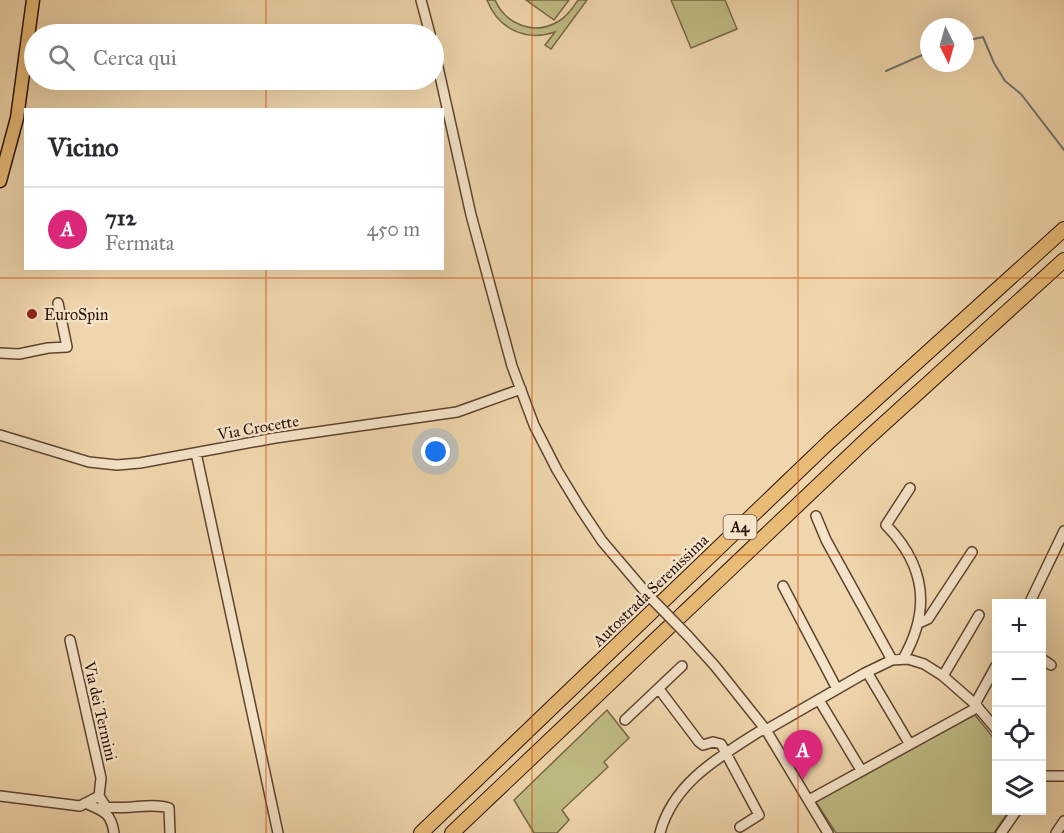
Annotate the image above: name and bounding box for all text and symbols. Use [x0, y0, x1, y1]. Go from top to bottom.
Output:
north arrow [920, 18, 974, 72]
search box [24, 24, 444, 90]
icon: search [45, 41, 78, 74]
text: Cerca qui [93, 44, 177, 71]
text: Vicino [48, 131, 119, 163]
text: 712 [105, 204, 136, 231]
text: A [61, 217, 74, 241]
text: 450 m [367, 217, 420, 241]
text: Fermata [105, 231, 174, 255]
place label: EuroSpin [44, 305, 109, 324]
marker: EuroSpin [25, 307, 39, 321]
street label: Via Crocette [215, 411, 301, 444]
your location [421, 437, 450, 466]
road number: A4 [724, 515, 756, 539]
street label: Autostrada Serenissima [588, 530, 712, 651]
map controls [992, 599, 1046, 815]
button: + [992, 599, 1046, 653]
button: − [992, 653, 1046, 707]
street label: Via dei Termini [80, 659, 121, 763]
button: locate [992, 707, 1046, 761]
pin: A [784, 730, 822, 780]
button: layers [992, 761, 1046, 815]

